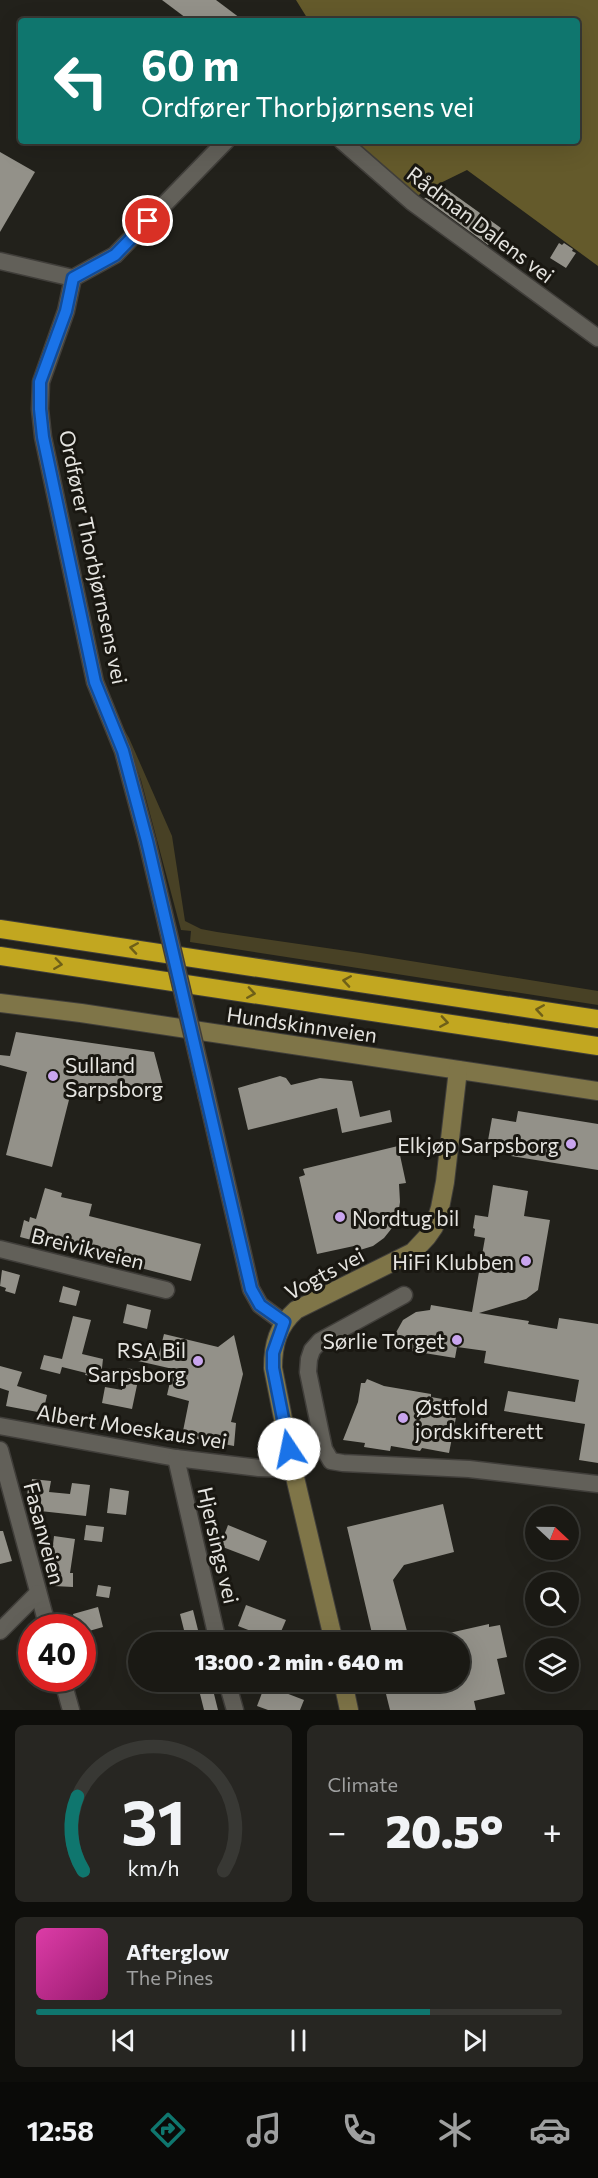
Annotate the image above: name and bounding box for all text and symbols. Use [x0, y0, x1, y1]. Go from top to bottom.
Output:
text: 60 m [141, 38, 240, 90]
icon: left [42, 42, 120, 120]
text: Ordfører Thorbjørnsens vei [141, 90, 475, 123]
street label: Rådman Dalens vei [403, 161, 559, 287]
pin [122, 195, 173, 246]
icon: arrive [131, 204, 164, 237]
street label: Ordfører Thorbjørnsens vei [55, 428, 133, 686]
one-way arrow [129, 942, 139, 955]
one-way arrow [53, 957, 63, 969]
one-way arrow [343, 975, 352, 987]
one-way arrow [246, 986, 255, 998]
street label: Hundskinnveien [225, 1001, 379, 1047]
one-way arrow [536, 1005, 545, 1017]
one-way arrow [439, 1016, 448, 1028]
place label: Sulland Sarpsborg [65, 1052, 163, 1101]
marker: Sulland Sarpsborg [46, 1069, 60, 1083]
place label: Elkjøp Sarpsborg [397, 1132, 559, 1157]
marker: Elkjøp Sarpsborg [564, 1137, 578, 1151]
place label: Nordtug bil [352, 1205, 459, 1230]
marker: Nordtug bil [333, 1210, 347, 1224]
street label: Breivikveien [29, 1222, 147, 1274]
street label: Vogts vei [280, 1242, 368, 1304]
place label: HiFi Klubben [392, 1249, 514, 1274]
marker: HiFi Klubben [519, 1254, 533, 1268]
place label: Sørlie Torget [322, 1328, 445, 1353]
marker: Sørlie Torget [450, 1333, 464, 1347]
place label: RSA Bil Sarpsborg [88, 1337, 186, 1386]
marker: RSA Bil Sarpsborg [191, 1354, 205, 1368]
place label: Østfold jordskifterett [415, 1394, 543, 1443]
street label: Albert Moeskaus vei [35, 1399, 229, 1453]
marker: Østfold jordskifterett [396, 1411, 410, 1425]
position arrow [257, 1417, 321, 1481]
street label: Fasanveien [19, 1479, 71, 1587]
street label: Hjersings vei [193, 1484, 245, 1606]
north arrow [525, 1506, 579, 1560]
map controls [525, 1506, 579, 1692]
button: search [525, 1572, 579, 1626]
speed limit sign: 40 [18, 1614, 96, 1692]
button: layers [525, 1638, 579, 1692]
text: 13:00 · 2 min · 640 m [195, 1648, 403, 1675]
text: Climate [328, 1772, 398, 1796]
text: 31 [121, 1782, 186, 1858]
text: 20.5° [385, 1802, 503, 1857]
text: − [328, 1810, 346, 1851]
text: + [543, 1810, 562, 1851]
text: km/h [127, 1854, 179, 1880]
text: Afterglow [126, 1938, 229, 1965]
text: The Pines [126, 1965, 213, 1989]
icon: previous [107, 2024, 140, 2057]
icon: pause [282, 2024, 315, 2057]
icon: next [458, 2024, 491, 2057]
icon: directions [147, 2109, 189, 2151]
icon: music [243, 2109, 285, 2151]
icon: phone [338, 2109, 380, 2151]
icon: climate [434, 2109, 476, 2151]
icon: car [529, 2109, 571, 2151]
text: 12:58 [27, 2114, 94, 2147]

